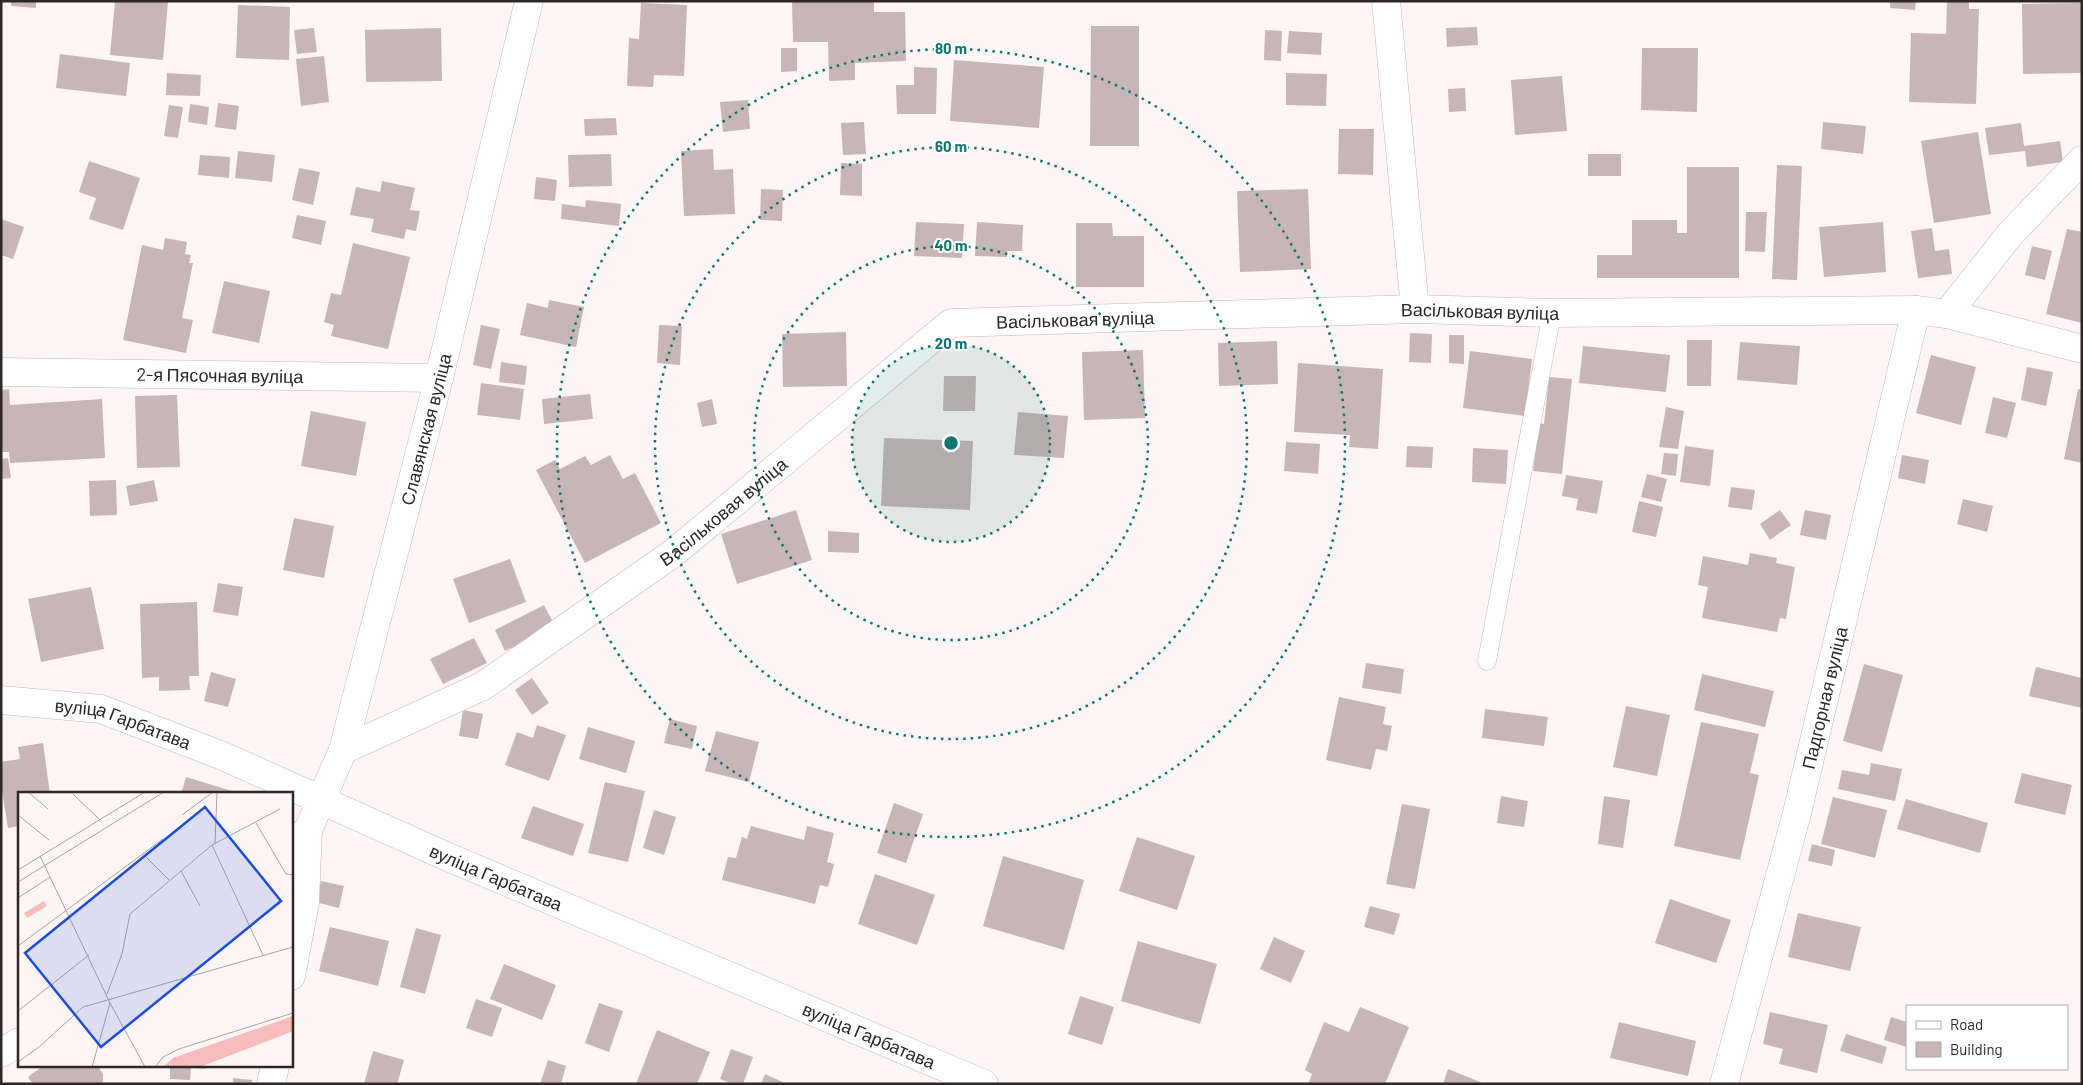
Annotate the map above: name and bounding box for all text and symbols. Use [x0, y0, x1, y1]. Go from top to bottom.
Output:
text: 80 m [935, 39, 967, 57]
text: 60 m [935, 137, 967, 155]
text: 40 m [934, 236, 968, 254]
street label: Васільковая вуліца [1401, 298, 1560, 324]
street label: Васільковая вуліца [996, 306, 1156, 333]
text: 20 m [935, 334, 967, 352]
street label: Славянская вуліца [396, 350, 456, 507]
street label: 2-я Пясочная вуліца [136, 363, 305, 387]
centre of rings [942, 434, 960, 452]
street label: Васільковая вуліца [655, 452, 792, 570]
street label: Падгорная вуліца [1797, 623, 1852, 771]
street label: вуліца Гарбатава [54, 694, 195, 754]
inset map [18, 792, 292, 1068]
street label: вуліца Гарбатава [426, 839, 567, 916]
street label: вуліца Гарбатава [799, 997, 940, 1074]
legend [1906, 1005, 2068, 1070]
text: Road [1950, 1015, 1983, 1033]
text: Building [1950, 1040, 2003, 1058]

